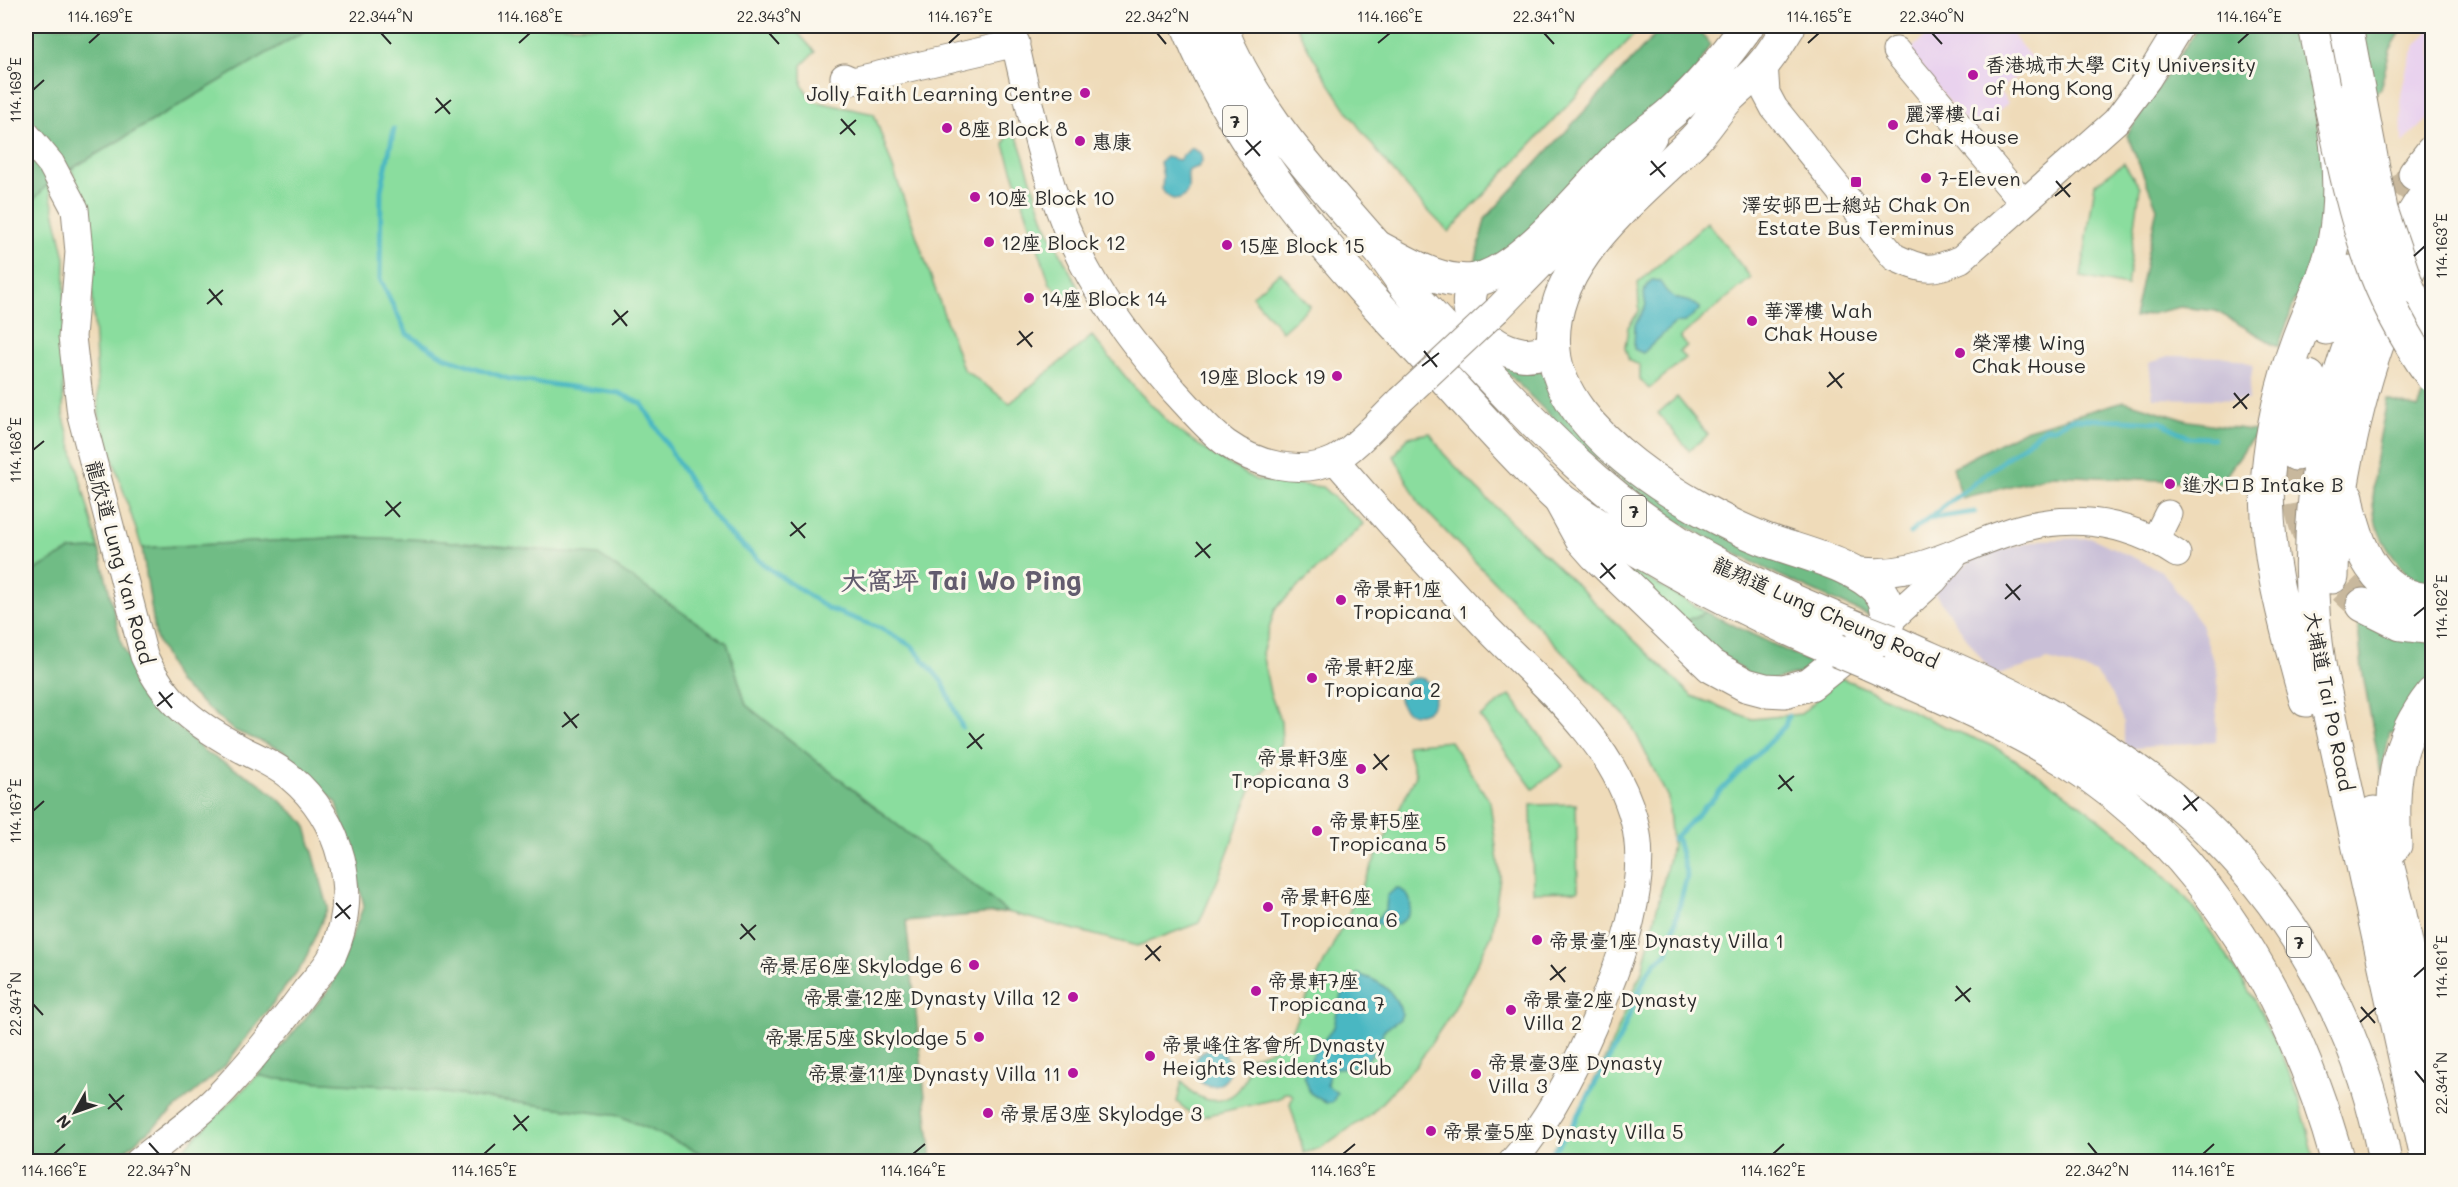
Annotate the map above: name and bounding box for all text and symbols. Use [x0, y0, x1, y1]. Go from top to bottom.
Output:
text: 114.169°E [67, 6, 133, 26]
text: 22.344°N [349, 6, 413, 26]
text: 114.168°E [497, 6, 563, 26]
text: 22.343°N [737, 6, 801, 26]
text: 114.167°E [927, 6, 993, 26]
text: 22.342°N [1125, 6, 1189, 26]
text: 114.166°E [1357, 6, 1423, 26]
text: 22.341°N [1513, 6, 1575, 26]
text: 114.165°E [1786, 6, 1852, 26]
text: 22.340°N [1900, 6, 1964, 26]
text: 114.164°E [2216, 6, 2282, 26]
place label: 香港城市大學 City University of Hong Kong [1985, 51, 2256, 100]
text: 114.169°E [5, 57, 25, 123]
marker: 香港城市大學 City University of Hong Kong [1966, 68, 1980, 82]
place label: Jolly Faith Learning Centre [806, 80, 1073, 106]
marker: Jolly Faith Learning Centre [1078, 86, 1092, 100]
place label: 麗澤樓 Lai Chak House [1905, 100, 2019, 149]
road number: 7 [1223, 106, 1247, 136]
place label: 8座 Block 8 [959, 115, 1068, 141]
marker: 麗澤樓 Lai Chak House [1886, 118, 1900, 132]
marker: 8座 Block 8 [940, 121, 954, 135]
place label: 惠康 [1092, 128, 1132, 154]
marker: 惠康 [1073, 134, 1087, 148]
place label: 7-Eleven [1938, 165, 2020, 191]
marker: 7-Eleven [1919, 171, 1933, 185]
marker: 澤安邨巴士總站 Chak On Estate Bus Terminus [1849, 175, 1863, 189]
place label: 10座 Block 10 [987, 184, 1114, 210]
marker: 10座 Block 10 [968, 190, 982, 204]
place label: 澤安邨巴士總站 Chak On Estate Bus Terminus [1742, 191, 1970, 240]
text: 114.163°E [2431, 213, 2451, 279]
place label: 12座 Block 12 [1001, 229, 1126, 255]
place label: 15座 Block 15 [1239, 232, 1365, 258]
marker: 12座 Block 12 [982, 235, 996, 249]
marker: 15座 Block 15 [1220, 238, 1234, 252]
place label: 14座 Block 14 [1041, 285, 1167, 311]
marker: 14座 Block 14 [1022, 291, 1036, 305]
place label: 華澤樓 Wah Chak House [1764, 297, 1878, 346]
marker: 華澤樓 Wah Chak House [1745, 314, 1759, 328]
place label: 榮澤樓 Wing Chak House [1972, 329, 2086, 378]
marker: 榮澤樓 Wing Chak House [1953, 346, 1967, 360]
place label: 19座 Block 19 [1199, 363, 1325, 389]
marker: 19座 Block 19 [1330, 369, 1344, 383]
text: 114.168°E [5, 417, 25, 483]
street label: 龍欣道 Lung Yan Road [81, 457, 161, 667]
place label: 進水口B Intake B [2182, 471, 2344, 497]
marker: 進水口B Intake B [2163, 477, 2177, 491]
road number: 7 [1622, 496, 1646, 526]
street label: 龍翔道 Lung Cheung Road [1709, 550, 1943, 674]
district label: 大窩坪 Tai Wo Ping [840, 563, 1082, 597]
text: 114.162°E [2431, 574, 2451, 640]
place label: 帝景軒1座 Tropicana 1 [1353, 575, 1468, 624]
marker: 帝景軒1座 Tropicana 1 [1334, 593, 1348, 607]
street label: 大埔道 Tai Po Road [2300, 609, 2360, 793]
place label: 帝景軒2座 Tropicana 2 [1324, 653, 1441, 702]
marker: 帝景軒2座 Tropicana 2 [1305, 671, 1319, 685]
place label: 帝景軒3座 Tropicana 3 [1232, 744, 1349, 793]
marker: 帝景軒3座 Tropicana 3 [1354, 762, 1368, 776]
text: 114.167°E [5, 778, 25, 844]
place label: 帝景軒5座 Tropicana 5 [1329, 807, 1446, 856]
marker: 帝景軒5座 Tropicana 5 [1310, 824, 1324, 838]
place label: 帝景軒6座 Tropicana 6 [1280, 883, 1398, 932]
marker: 帝景軒6座 Tropicana 6 [1261, 900, 1275, 914]
place label: 帝景臺1座 Dynasty Villa 1 [1549, 927, 1784, 953]
road number: 7 [2287, 927, 2311, 957]
marker: 帝景臺1座 Dynasty Villa 1 [1530, 933, 1544, 947]
text: 114.161°E [2431, 935, 2451, 999]
place label: 帝景居6座 Skylodge 6 [759, 952, 962, 978]
marker: 帝景居6座 Skylodge 6 [967, 958, 981, 972]
place label: 帝景軒7座 Tropicana 7 [1268, 967, 1385, 1016]
text: 22.347°N [5, 972, 25, 1036]
place label: 帝景臺12座 Dynasty Villa 12 [803, 984, 1061, 1010]
marker: 帝景軒7座 Tropicana 7 [1249, 984, 1263, 998]
place label: 帝景臺2座 Dynasty Villa 2 [1523, 986, 1697, 1035]
marker: 帝景臺12座 Dynasty Villa 12 [1066, 990, 1080, 1004]
marker: 帝景臺2座 Dynasty Villa 2 [1504, 1003, 1518, 1017]
place label: 帝景居5座 Skylodge 5 [765, 1024, 967, 1050]
marker: 帝景居5座 Skylodge 5 [972, 1030, 986, 1044]
place label: 帝景峰住客會所 Dynasty Heights Residents' Club [1162, 1031, 1392, 1080]
marker: 帝景峰住客會所 Dynasty Heights Residents' Club [1143, 1049, 1157, 1063]
place label: 帝景臺3座 Dynasty Villa 3 [1488, 1049, 1663, 1098]
text: 22.341°N [2431, 1052, 2451, 1114]
place label: 帝景臺11座 Dynasty Villa 11 [808, 1060, 1061, 1086]
marker: 帝景臺11座 Dynasty Villa 11 [1066, 1066, 1080, 1080]
marker: 帝景臺3座 Dynasty Villa 3 [1469, 1067, 1483, 1081]
north arrow [45, 1082, 105, 1142]
place label: 帝景居3座 Skylodge 3 [1000, 1100, 1202, 1126]
marker: 帝景居3座 Skylodge 3 [981, 1106, 995, 1120]
text: N [51, 1111, 75, 1133]
place label: 帝景臺5座 Dynasty Villa 5 [1443, 1118, 1684, 1144]
marker: 帝景臺5座 Dynasty Villa 5 [1424, 1124, 1438, 1138]
text: 114.166°E [21, 1160, 87, 1180]
text: 22.347°N [127, 1160, 191, 1180]
text: 114.165°E [451, 1160, 517, 1180]
text: 114.164°E [880, 1160, 946, 1180]
text: 114.163°E [1310, 1160, 1376, 1180]
text: 114.162°E [1740, 1160, 1806, 1180]
text: 22.342°N [2065, 1160, 2129, 1180]
text: 114.161°E [2171, 1160, 2235, 1180]

